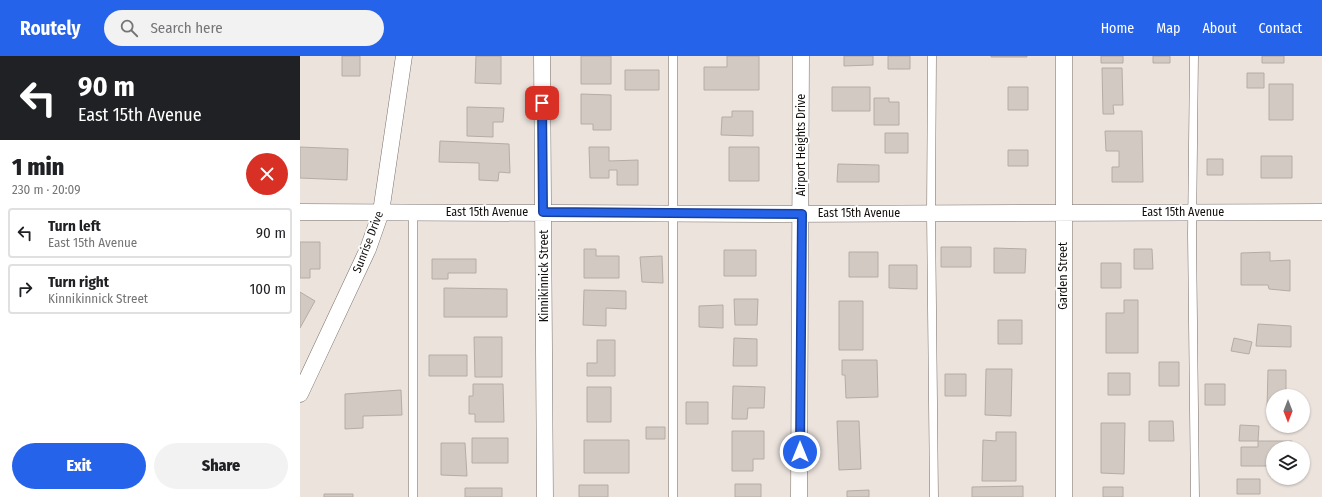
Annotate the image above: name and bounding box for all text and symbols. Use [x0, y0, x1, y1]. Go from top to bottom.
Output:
search box [104, 10, 384, 46]
text: Routely [20, 17, 80, 40]
icon: search [118, 17, 140, 39]
text: Search here [150, 19, 223, 37]
text: Home [1101, 20, 1134, 37]
text: Map [1156, 20, 1180, 37]
text: About [1202, 20, 1237, 37]
text: Contact [1259, 20, 1302, 37]
text: 90 m [78, 70, 135, 103]
icon: left [12, 72, 64, 124]
pin [525, 86, 559, 120]
icon: arrive [531, 92, 553, 114]
street label: Airport Heights Drive [794, 94, 808, 196]
text: East 15th Avenue [78, 104, 202, 126]
text: 1 min [12, 153, 64, 181]
button: close [246, 153, 288, 195]
text: 230 m · 20:09 [12, 182, 81, 197]
street label: East 15th Avenue [446, 205, 528, 219]
street label: East 15th Avenue [1142, 205, 1224, 219]
street label: East 15th Avenue [818, 206, 900, 220]
street label: Sunrise Drive [350, 209, 386, 275]
text: Turn left [48, 217, 101, 235]
icon: left [14, 222, 36, 244]
text: 90 m [256, 224, 286, 242]
street label: Kinnikinnick Street [537, 230, 551, 322]
text: East 15th Avenue [48, 235, 137, 250]
street label: Garden Street [1056, 242, 1070, 310]
text: Turn right [48, 273, 109, 291]
icon: right [14, 278, 36, 300]
text: 100 m [249, 280, 286, 298]
text: Kinnikinnick Street [48, 291, 148, 306]
north arrow [1266, 389, 1310, 433]
map controls [1266, 389, 1310, 485]
position arrow [779, 431, 821, 473]
button: layers [1266, 441, 1310, 485]
button: Exit [12, 443, 146, 489]
button: Share [154, 443, 288, 489]

